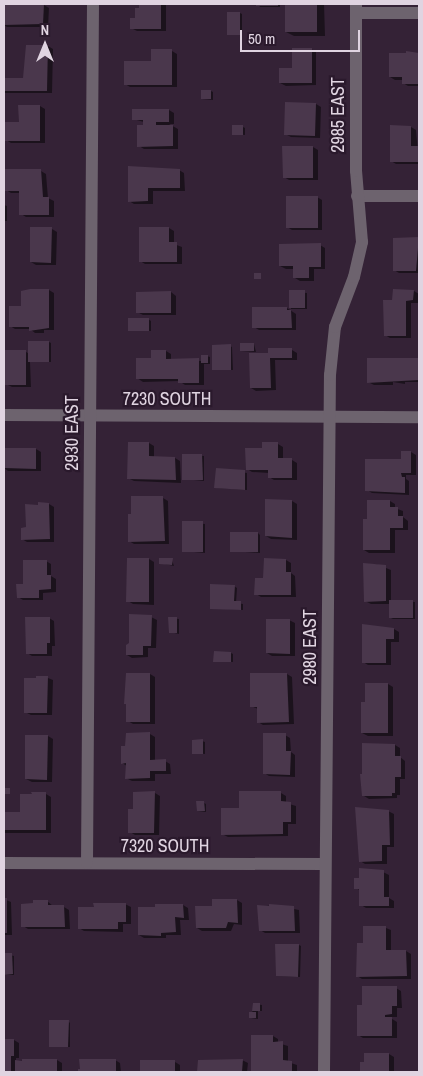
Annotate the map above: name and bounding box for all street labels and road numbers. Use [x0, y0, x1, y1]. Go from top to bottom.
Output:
street label: 2985 EAST [327, 77, 349, 153]
street label: 7230 SOUTH [123, 388, 211, 410]
street label: 2930 EAST [61, 395, 83, 471]
street label: 2980 EAST [299, 609, 321, 685]
street label: 7320 SOUTH [121, 835, 209, 857]

